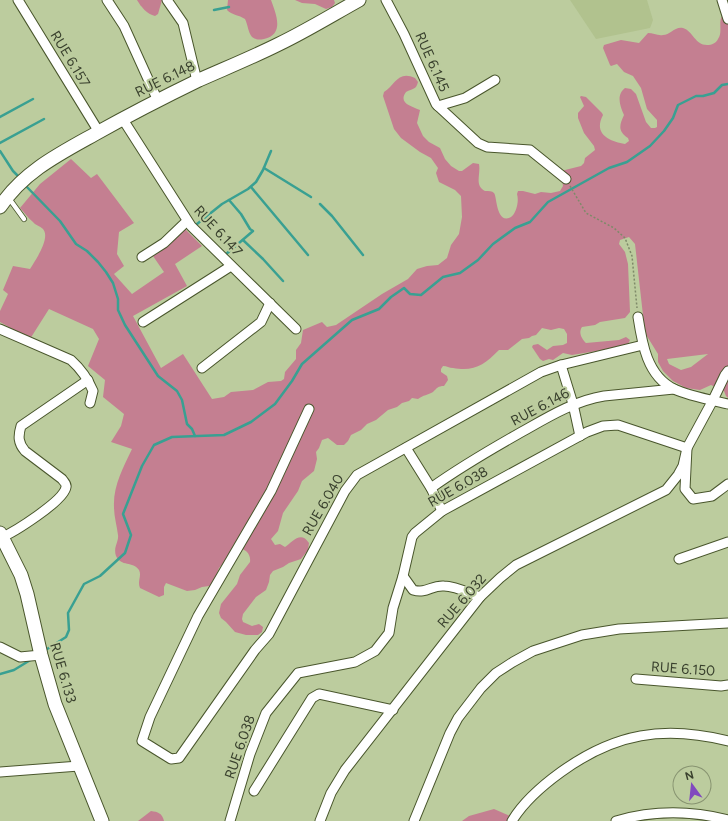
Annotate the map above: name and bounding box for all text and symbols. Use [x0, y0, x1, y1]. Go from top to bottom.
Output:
street label: RUE 6.157 [47, 28, 94, 91]
street label: RUE 6.145 [411, 29, 453, 95]
street label: RUE 6.148 [132, 57, 198, 101]
street label: RUE 6.147 [190, 202, 246, 260]
street label: RUE 6.146 [508, 385, 572, 429]
street label: RUE 6.038 [425, 463, 491, 511]
street label: RUE 6.040 [299, 471, 347, 539]
street label: RUE 6.032 [434, 571, 490, 631]
street label: RUE 6.133 [46, 641, 80, 705]
street label: RUE 6.150 [650, 658, 716, 680]
street label: RUE 6.038 [221, 713, 259, 781]
north arrow [672, 765, 712, 805]
text: N [684, 768, 695, 783]

